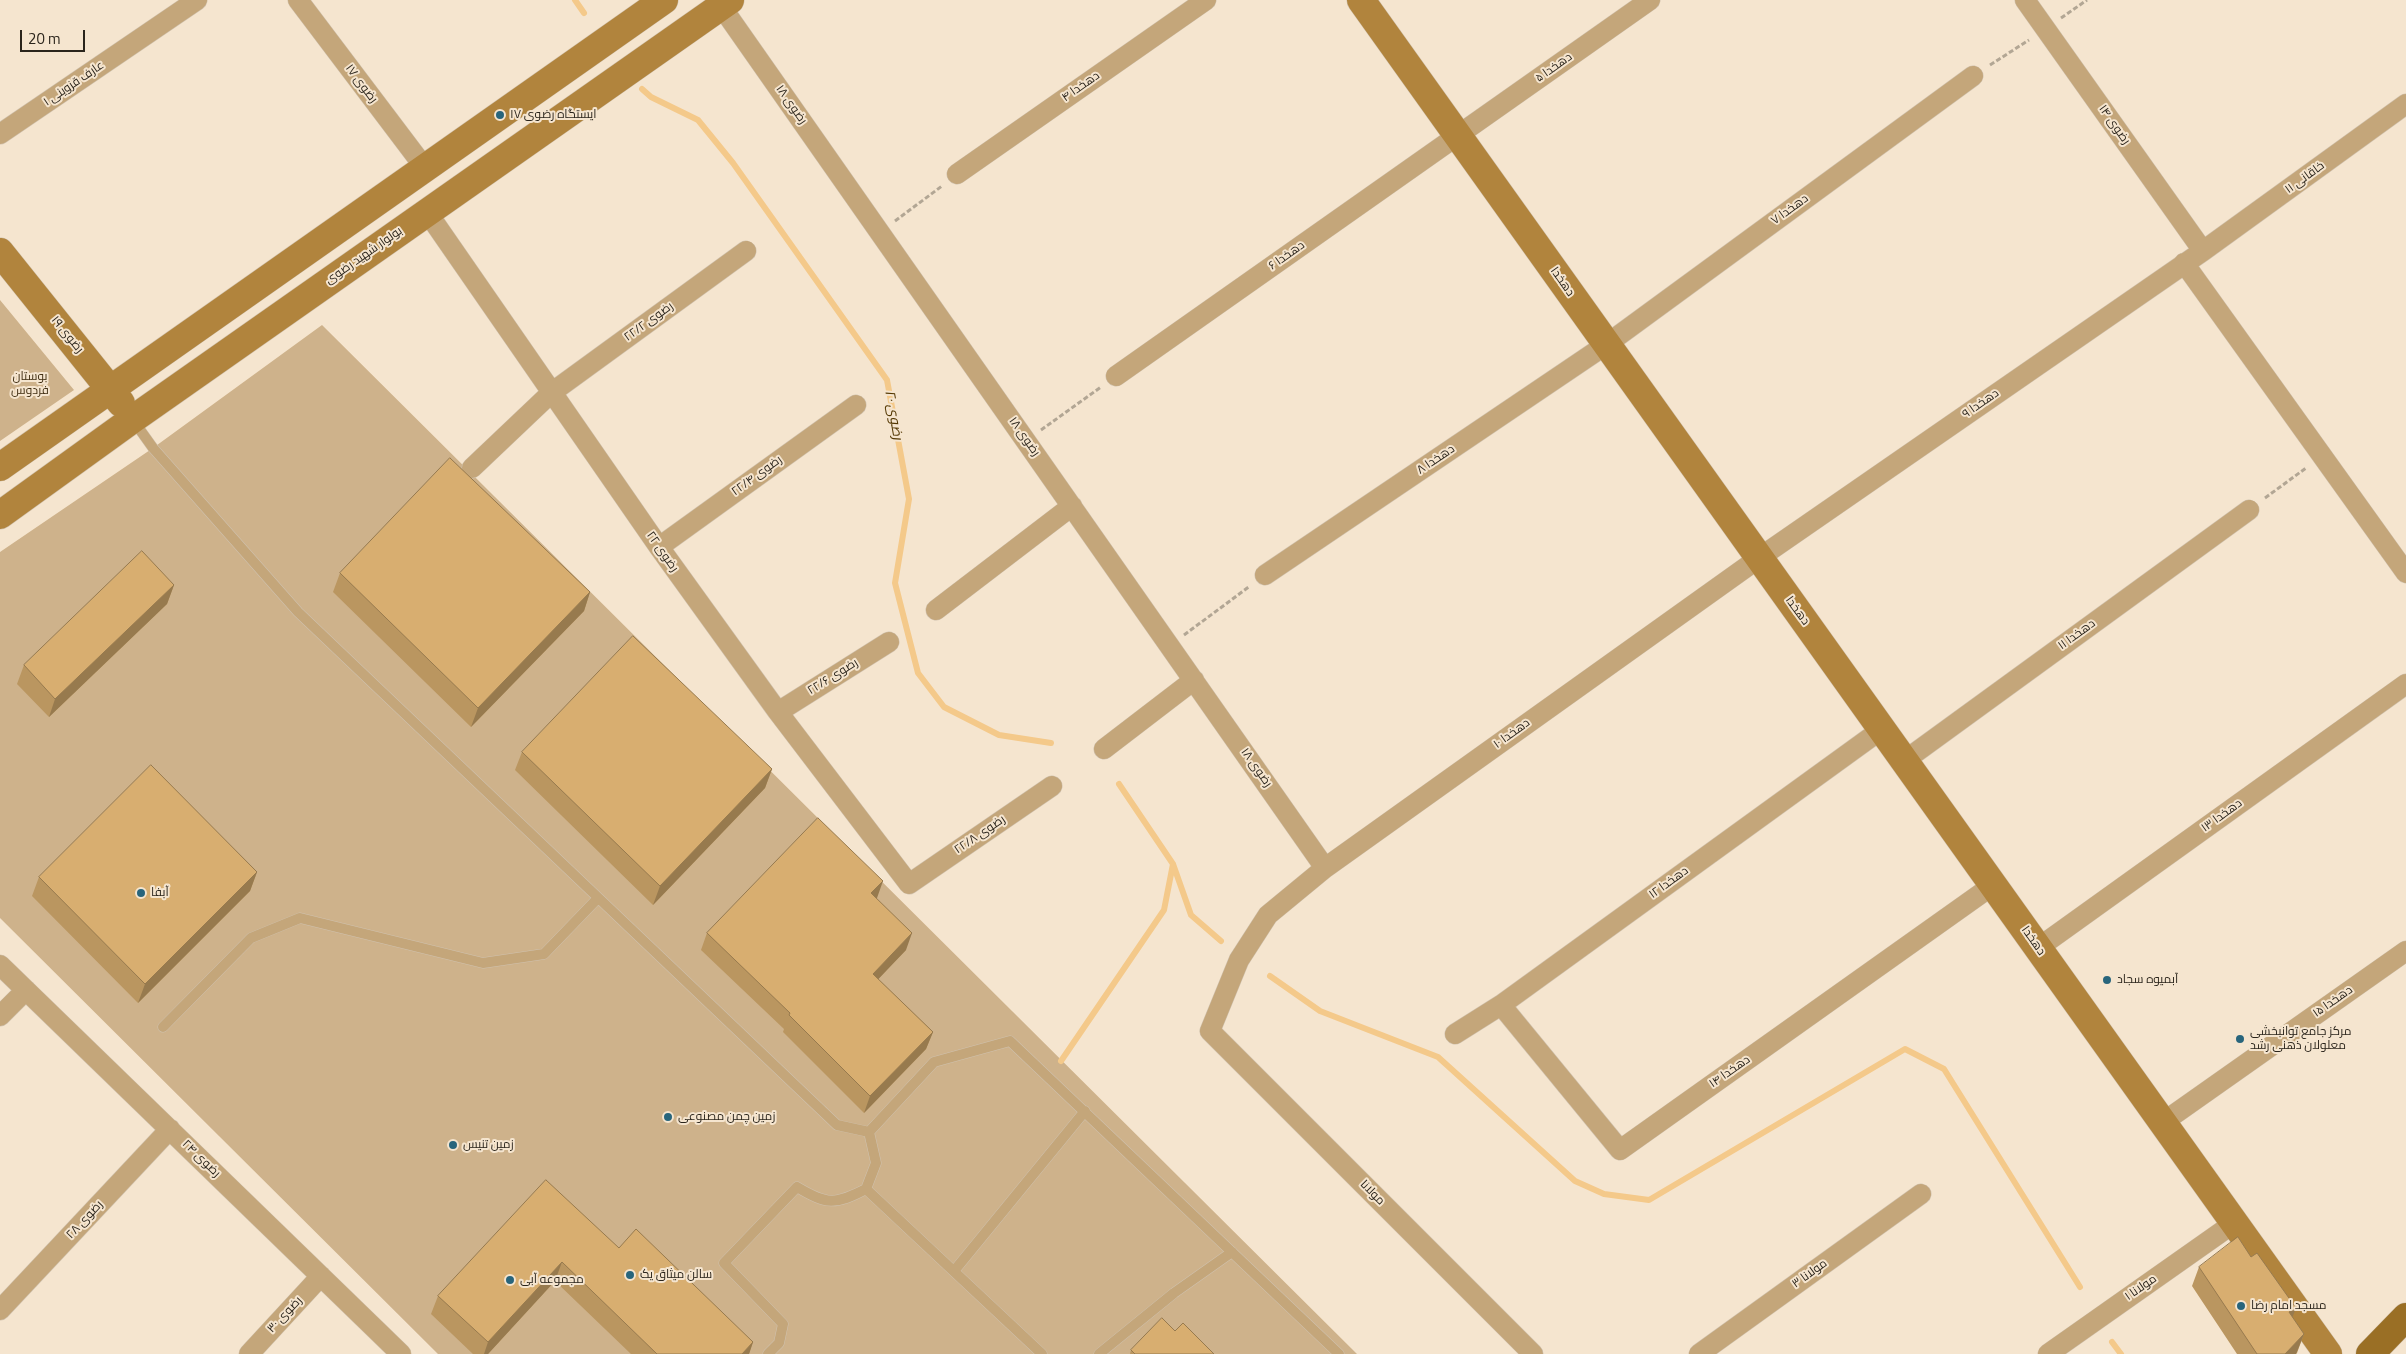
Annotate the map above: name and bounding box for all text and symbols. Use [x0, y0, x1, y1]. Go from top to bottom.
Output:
scale bar [22, 20, 88, 52]
text: 20 m [28, 27, 61, 50]
street label: دهخدا ۵ [1533, 50, 1575, 86]
street label: عارف قزوینی ۱ [41, 58, 107, 110]
street label: رضوی ۱۷ [342, 62, 380, 106]
street label: دهخدا ۴ [1059, 69, 1103, 105]
street label: رضوی ۱۸ [772, 83, 810, 127]
street label: رضوی ۱۴ [2095, 102, 2133, 148]
place label: ایستگاه رضوی ۱۷ [510, 108, 596, 122]
marker: ایستگاه رضوی ۱۷ [494, 109, 506, 121]
street label: خاقانی ۱۱ [2283, 159, 2327, 197]
street label: دهخدا ۷ [1769, 192, 1811, 228]
street label: بولوار شهید رضوی [323, 224, 405, 288]
street label: دهخدا ۶ [1266, 238, 1308, 274]
street label: دهخدا [1547, 265, 1577, 299]
street label: رضوی ۲۲/۲ [622, 299, 676, 345]
street label: رضوی ۱۹ [48, 314, 86, 356]
park label: بوستان فردوس [11, 370, 49, 398]
street label: دهخدا ۹ [1960, 386, 2002, 422]
water label: رضوی ۲۰ [880, 389, 906, 441]
street label: رضوی ۱۸ [1005, 415, 1043, 459]
street label: دهخدا ۸ [1414, 442, 1458, 478]
street label: رضوی ۲۲/۴ [729, 453, 785, 499]
street label: رضوی ۲۲ [643, 529, 681, 575]
street label: دهخدا [1782, 594, 1812, 628]
street label: دهخدا ۱۱ [2056, 617, 2098, 653]
street label: رضوی ۲۲/۶ [805, 656, 861, 698]
street label: دهخدا ۱۰ [1491, 716, 1533, 752]
street label: رضوی ۱۸ [1237, 746, 1275, 790]
street label: دهخدا ۱۳ [2199, 796, 2245, 836]
street label: رضوی ۲۲/۸ [952, 813, 1008, 857]
street label: دهخدا ۱۲ [1647, 864, 1691, 902]
place label: آبفا [151, 886, 169, 900]
marker: آبفا [135, 887, 147, 899]
street label: دهخدا [2018, 924, 2048, 958]
place label: آبمیوه سجاد [2117, 973, 2178, 987]
marker: آبمیوه سجاد [2101, 974, 2113, 986]
street label: دهخدا ۱۵ [2310, 983, 2356, 1021]
place label: مرکز جامع توانبخشی معلولان ذهنی رشد [2250, 1025, 2351, 1053]
marker: مرکز جامع توانبخشی معلولان ذهنی رشد [2234, 1033, 2246, 1045]
street label: دهخدا ۱۴ [1707, 1053, 1753, 1091]
place label: زمین چمن مصنوعی [678, 1110, 775, 1124]
marker: زمین چمن مصنوعی [662, 1111, 674, 1123]
street label: رضوی ۲۴ [179, 1137, 223, 1181]
place label: زمین تنیس [463, 1138, 514, 1152]
marker: زمین تنیس [447, 1139, 459, 1151]
street label: مولانا [1357, 1178, 1387, 1208]
street label: رضوی ۲۸ [64, 1198, 106, 1242]
street label: مولانا ۳ [1790, 1256, 1830, 1292]
place label: سالن میثاق یک [640, 1268, 712, 1282]
marker: سالن میثاق یک [624, 1269, 636, 1281]
street label: مولانا ۱ [2122, 1272, 2160, 1304]
place label: مجموعه آبی [520, 1273, 584, 1287]
marker: مجموعه آبی [504, 1274, 516, 1286]
street label: رضوی ۳۰ [265, 1294, 305, 1336]
place label: مسجد امام رضا [2251, 1299, 2326, 1313]
marker: مسجد امام رضا [2235, 1300, 2247, 1312]

